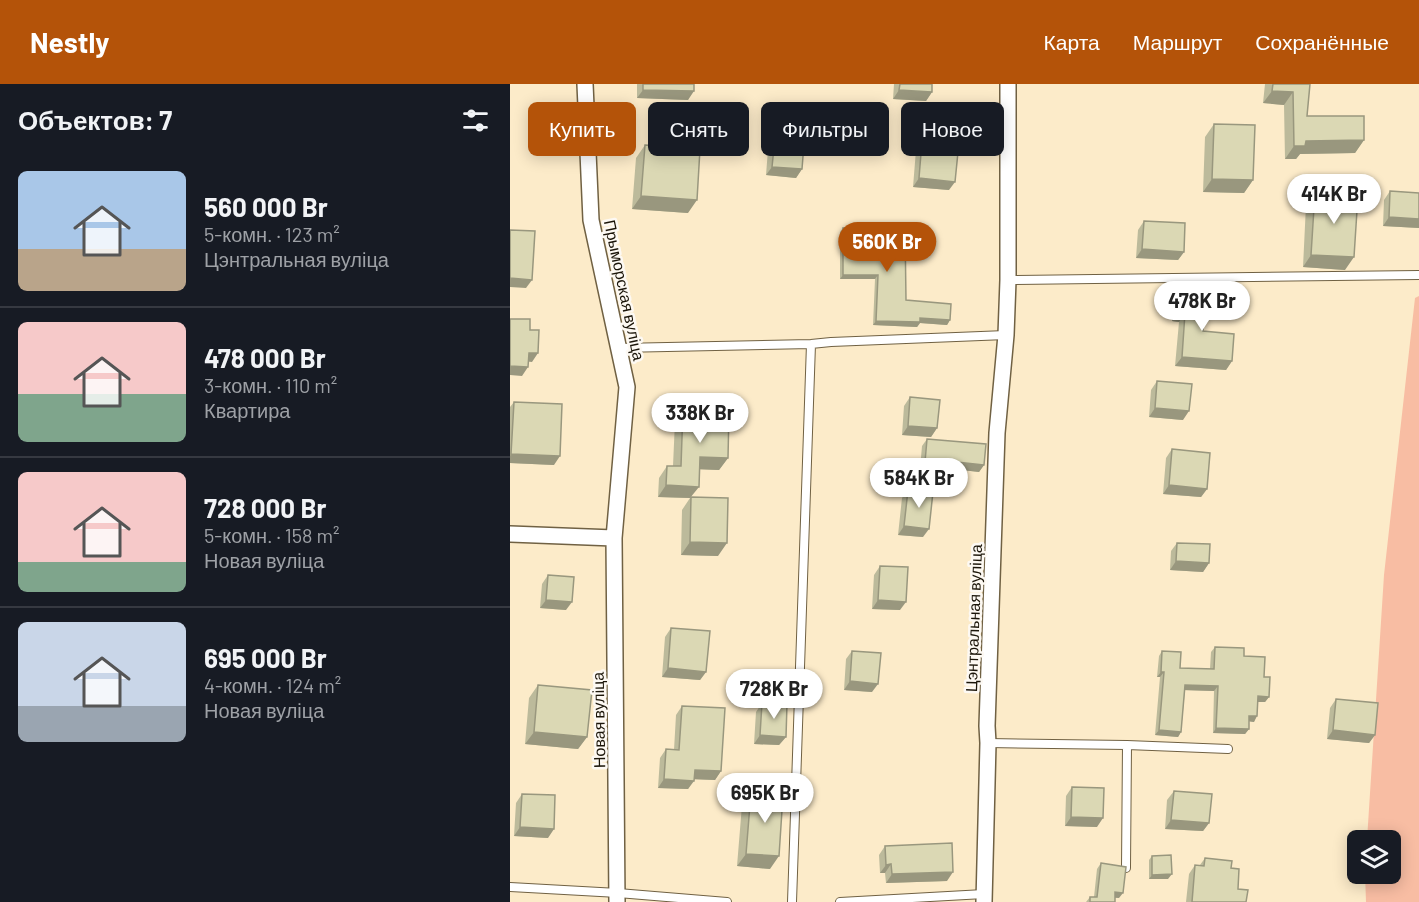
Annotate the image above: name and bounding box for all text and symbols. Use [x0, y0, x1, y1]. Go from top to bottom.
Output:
text: Nestly [30, 25, 109, 59]
text: Карта [1044, 29, 1100, 54]
text: Маршрут [1133, 29, 1222, 54]
text: Сохранённые [1255, 29, 1389, 54]
chip: Купить [528, 102, 636, 156]
chip: Снять [648, 102, 749, 156]
chip: Фильтры [761, 102, 889, 156]
chip: Новое [901, 102, 1004, 156]
text: Объектов: 7 [18, 104, 172, 135]
icon: filters [459, 104, 492, 137]
pin: 414K Br [1279, 174, 1389, 225]
text: 414K Br [1301, 181, 1367, 205]
text: 560 000 Br [204, 191, 328, 222]
icon: home [66, 195, 138, 267]
street label: Прыморская вуліца [601, 218, 649, 362]
text: 5-комн. · 123 m² [204, 222, 340, 246]
pin: 560K Br [832, 222, 942, 273]
text: 560K Br [852, 229, 922, 253]
text: Цэнтральная вуліца [204, 247, 389, 271]
pin: 478K Br [1147, 281, 1257, 332]
text: 478K Br [1168, 288, 1236, 312]
text: 478 000 Br [204, 342, 326, 373]
icon: home [66, 346, 138, 418]
text: 3-комн. · 110 m² [204, 373, 337, 397]
pin: 338K Br [645, 393, 755, 444]
text: Квартира [204, 398, 290, 422]
text: 338K Br [666, 400, 735, 424]
pin: 584K Br [864, 458, 974, 509]
text: 584K Br [884, 465, 954, 489]
text: 728 000 Br [204, 492, 326, 523]
icon: home [66, 496, 138, 568]
text: 5-комн. · 158 m² [204, 523, 340, 547]
street label: Цэнтральная вуліца [961, 544, 985, 692]
text: Новая вуліца [204, 548, 324, 572]
text: 695 000 Br [204, 642, 327, 673]
icon: home [66, 646, 138, 718]
pin: 728K Br [719, 669, 829, 720]
street label: Новая вуліца [588, 672, 608, 768]
text: 4-комн. · 124 m² [204, 673, 341, 697]
text: 728K Br [740, 676, 808, 700]
text: Новая вуліца [204, 698, 324, 722]
pin: 695K Br [710, 773, 820, 824]
text: 695K Br [731, 780, 799, 804]
map controls [1347, 830, 1401, 884]
button: layers [1347, 830, 1401, 884]

